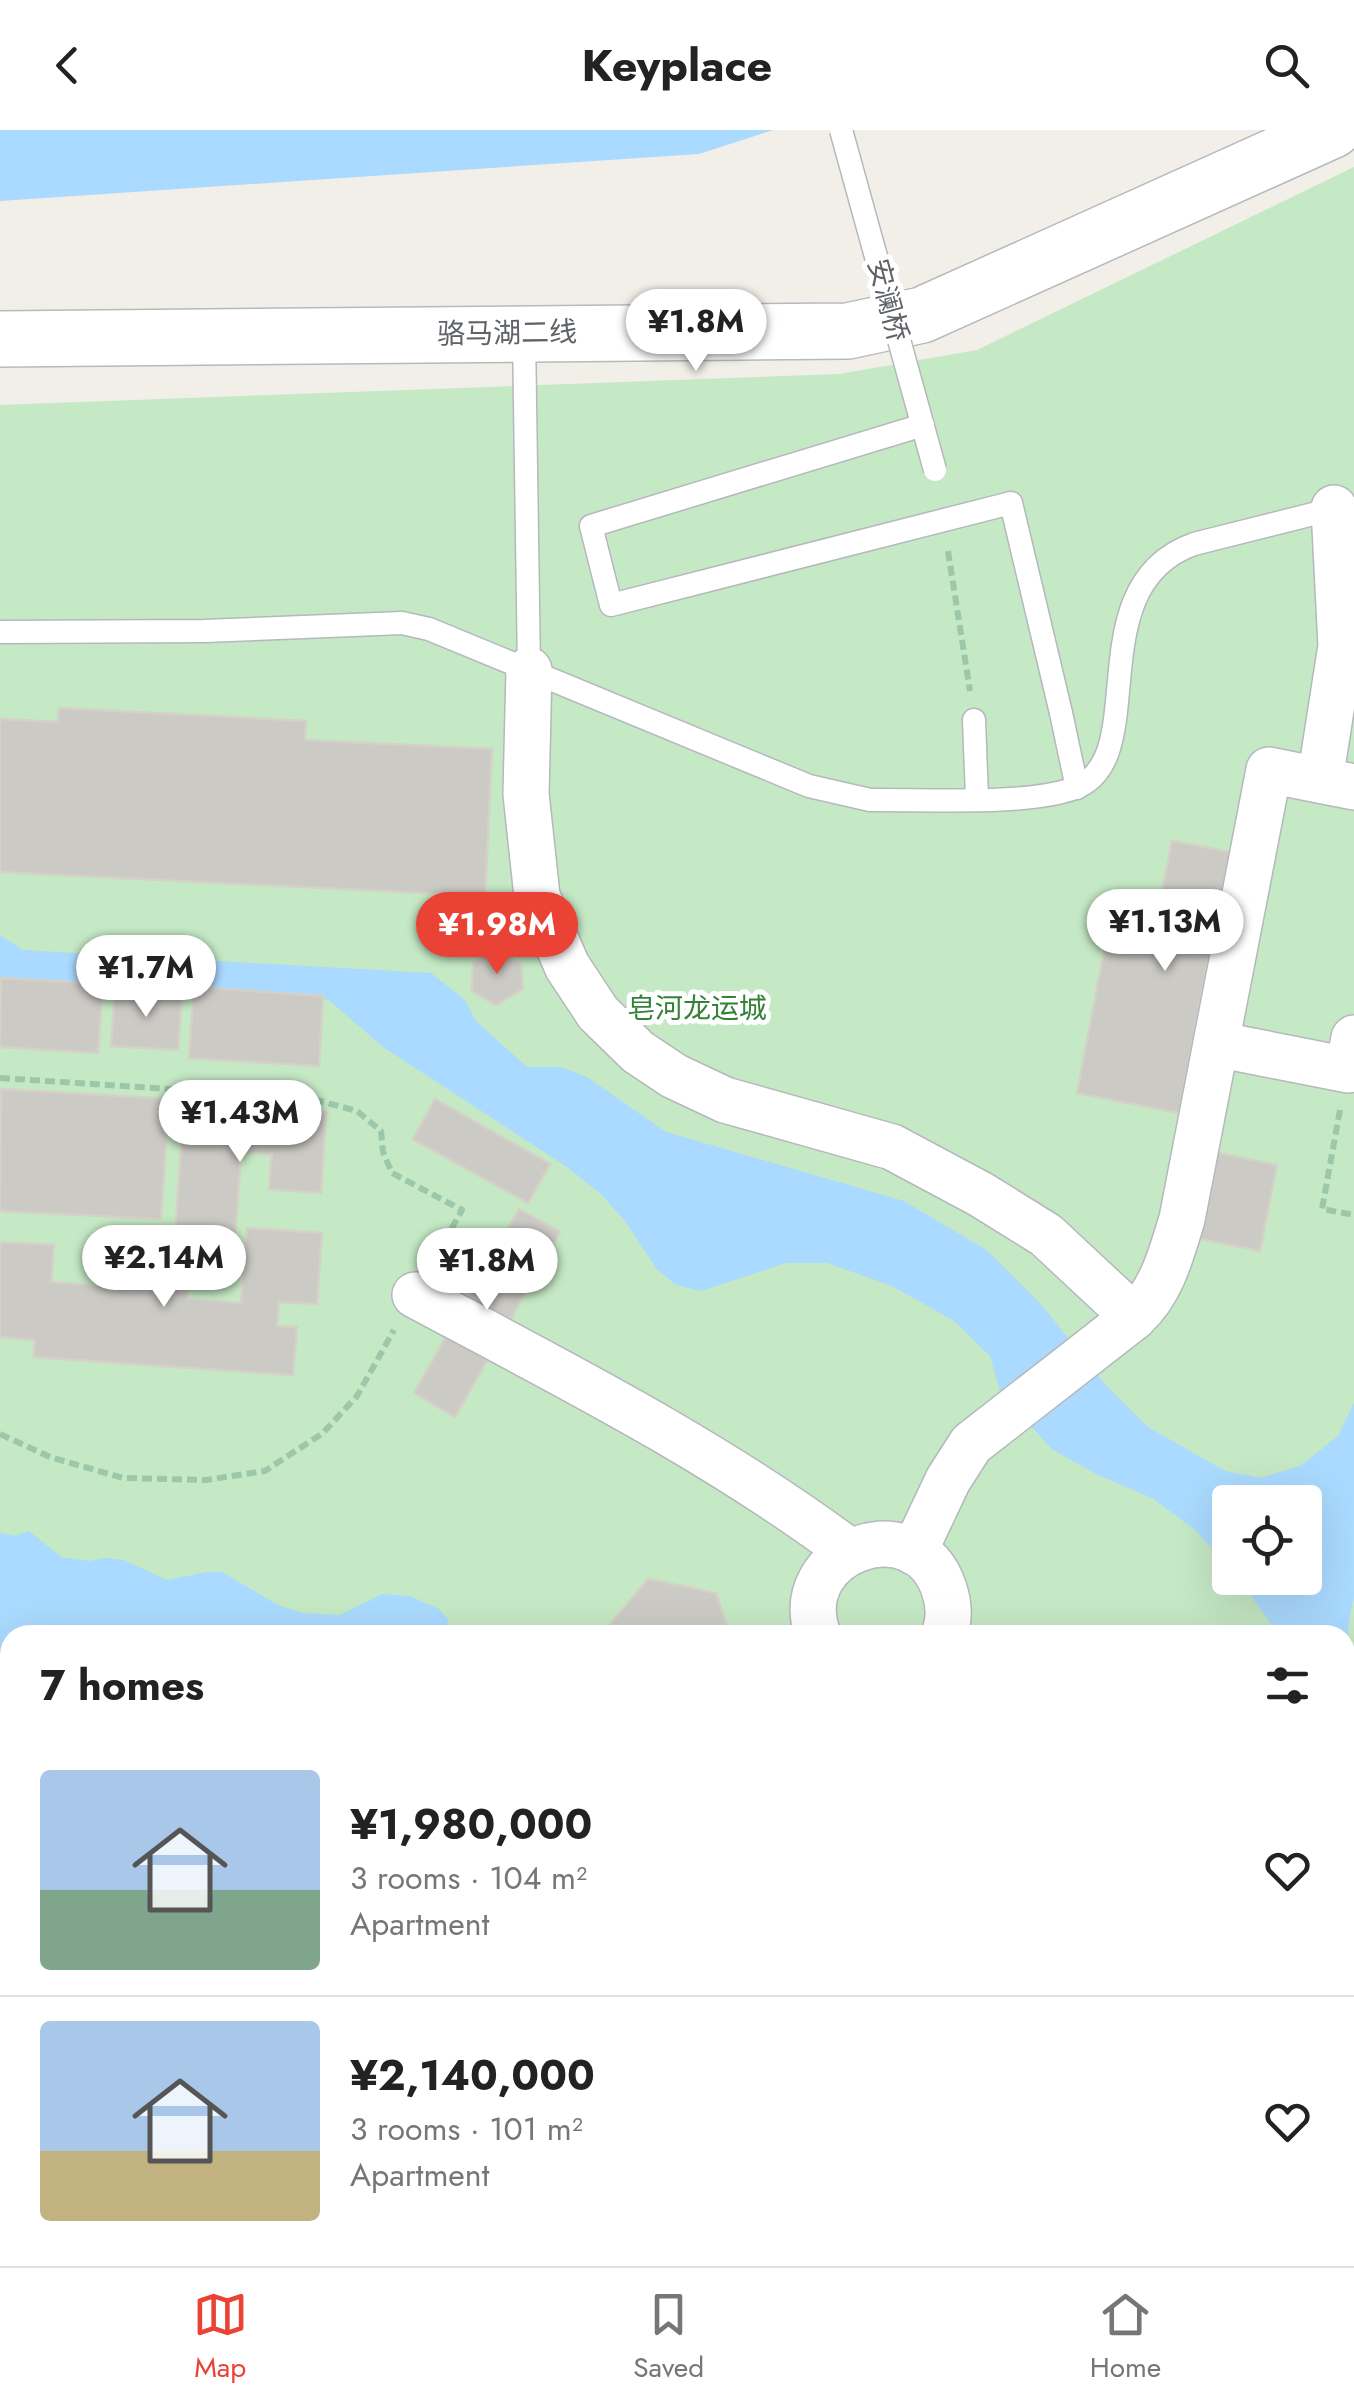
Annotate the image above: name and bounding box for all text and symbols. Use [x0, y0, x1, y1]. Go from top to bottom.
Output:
text: Keyplace [582, 33, 772, 98]
icon: back [40, 38, 95, 93]
icon: search [1259, 38, 1314, 93]
street label: 安澜桥 [857, 254, 919, 346]
pin: ¥1.8M [626, 289, 766, 374]
text: ¥1.8M [648, 298, 744, 344]
street label: 骆马湖二线 [437, 311, 577, 355]
pin: ¥1.13M [1084, 889, 1246, 974]
pin: ¥1.98M [416, 892, 578, 977]
text: ¥1.13M [1109, 898, 1221, 944]
text: ¥1.98M [438, 901, 556, 947]
pin: ¥1.7M [76, 935, 216, 1020]
text: ¥1.7M [98, 944, 194, 990]
park label: 皂河龙运城 [627, 988, 767, 1029]
pin: ¥1.43M [159, 1080, 321, 1165]
text: ¥1.43M [181, 1089, 299, 1135]
pin: ¥2.14M [83, 1225, 245, 1310]
pin: ¥1.8M [417, 1228, 557, 1313]
text: ¥2.14M [104, 1234, 224, 1280]
text: ¥1.8M [439, 1237, 535, 1283]
map controls [1212, 1485, 1322, 1595]
button: locate [1212, 1485, 1322, 1595]
text: 7 homes [40, 1655, 204, 1716]
icon: filters [1260, 1658, 1315, 1713]
text: ¥1,980,000 [350, 1794, 592, 1855]
icon: home [120, 1810, 240, 1930]
icon: heart [1260, 1843, 1315, 1898]
text: 3 rooms · 104 m² [350, 1855, 587, 1901]
text: Apartment [350, 1901, 489, 1947]
text: ¥2,140,000 [350, 2045, 595, 2106]
icon: home [120, 2061, 240, 2181]
icon: heart [1260, 2094, 1315, 2149]
text: 3 rooms · 101 m² [350, 2106, 583, 2152]
text: Apartment [350, 2152, 489, 2198]
tab: Map [193, 2287, 248, 2388]
tab: Saved [633, 2287, 704, 2388]
tab: Home [1090, 2287, 1161, 2388]

